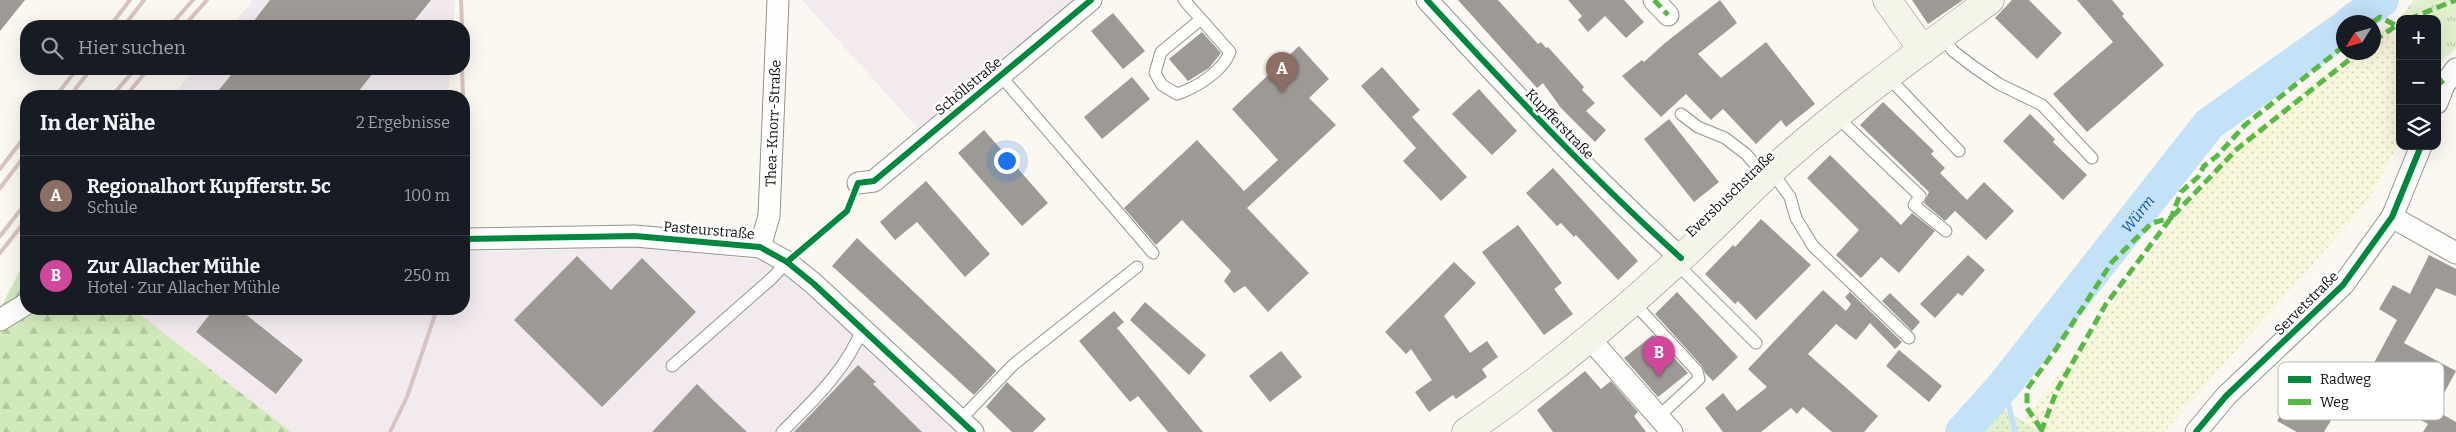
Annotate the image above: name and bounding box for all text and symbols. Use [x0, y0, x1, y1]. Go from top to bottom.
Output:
north arrow [2336, 15, 2381, 60]
map controls [2396, 15, 2441, 150]
button: + [2396, 15, 2441, 60]
search box [20, 20, 470, 75]
icon: search [38, 34, 66, 62]
text: Hier suchen [78, 36, 186, 59]
pin: A [1266, 52, 1298, 93]
street label: Schöllstraße [932, 54, 1005, 119]
street label: Thea-Knorr-Straße [762, 59, 784, 187]
button: − [2396, 60, 2441, 105]
street label: Kupfferstraße [1522, 86, 1597, 163]
button: layers [2396, 105, 2441, 150]
text: In der Nähe [40, 110, 155, 136]
text: 2 Ergebnisse [356, 113, 450, 132]
your location [994, 148, 1020, 174]
street label: Eversbuschstraße [1682, 148, 1778, 241]
text: Regionalhort Kupfferstr. 5c [87, 175, 331, 198]
text: A [50, 186, 62, 205]
text: 100 m [405, 186, 450, 205]
water label: Würm [2118, 192, 2158, 237]
text: Schule [87, 198, 138, 217]
street label: Pasteurstraße [663, 218, 755, 243]
text: Zur Allacher Mühle [87, 255, 260, 278]
text: B [51, 266, 61, 285]
text: 250 m [404, 266, 450, 285]
street label: Servetstraße [2271, 268, 2342, 339]
text: Hotel · Zur Allacher Mühle [87, 278, 280, 297]
pin: B [1643, 336, 1675, 377]
legend [2278, 362, 2444, 420]
text: Radweg [2320, 371, 2371, 388]
text: Weg [2320, 394, 2349, 411]

